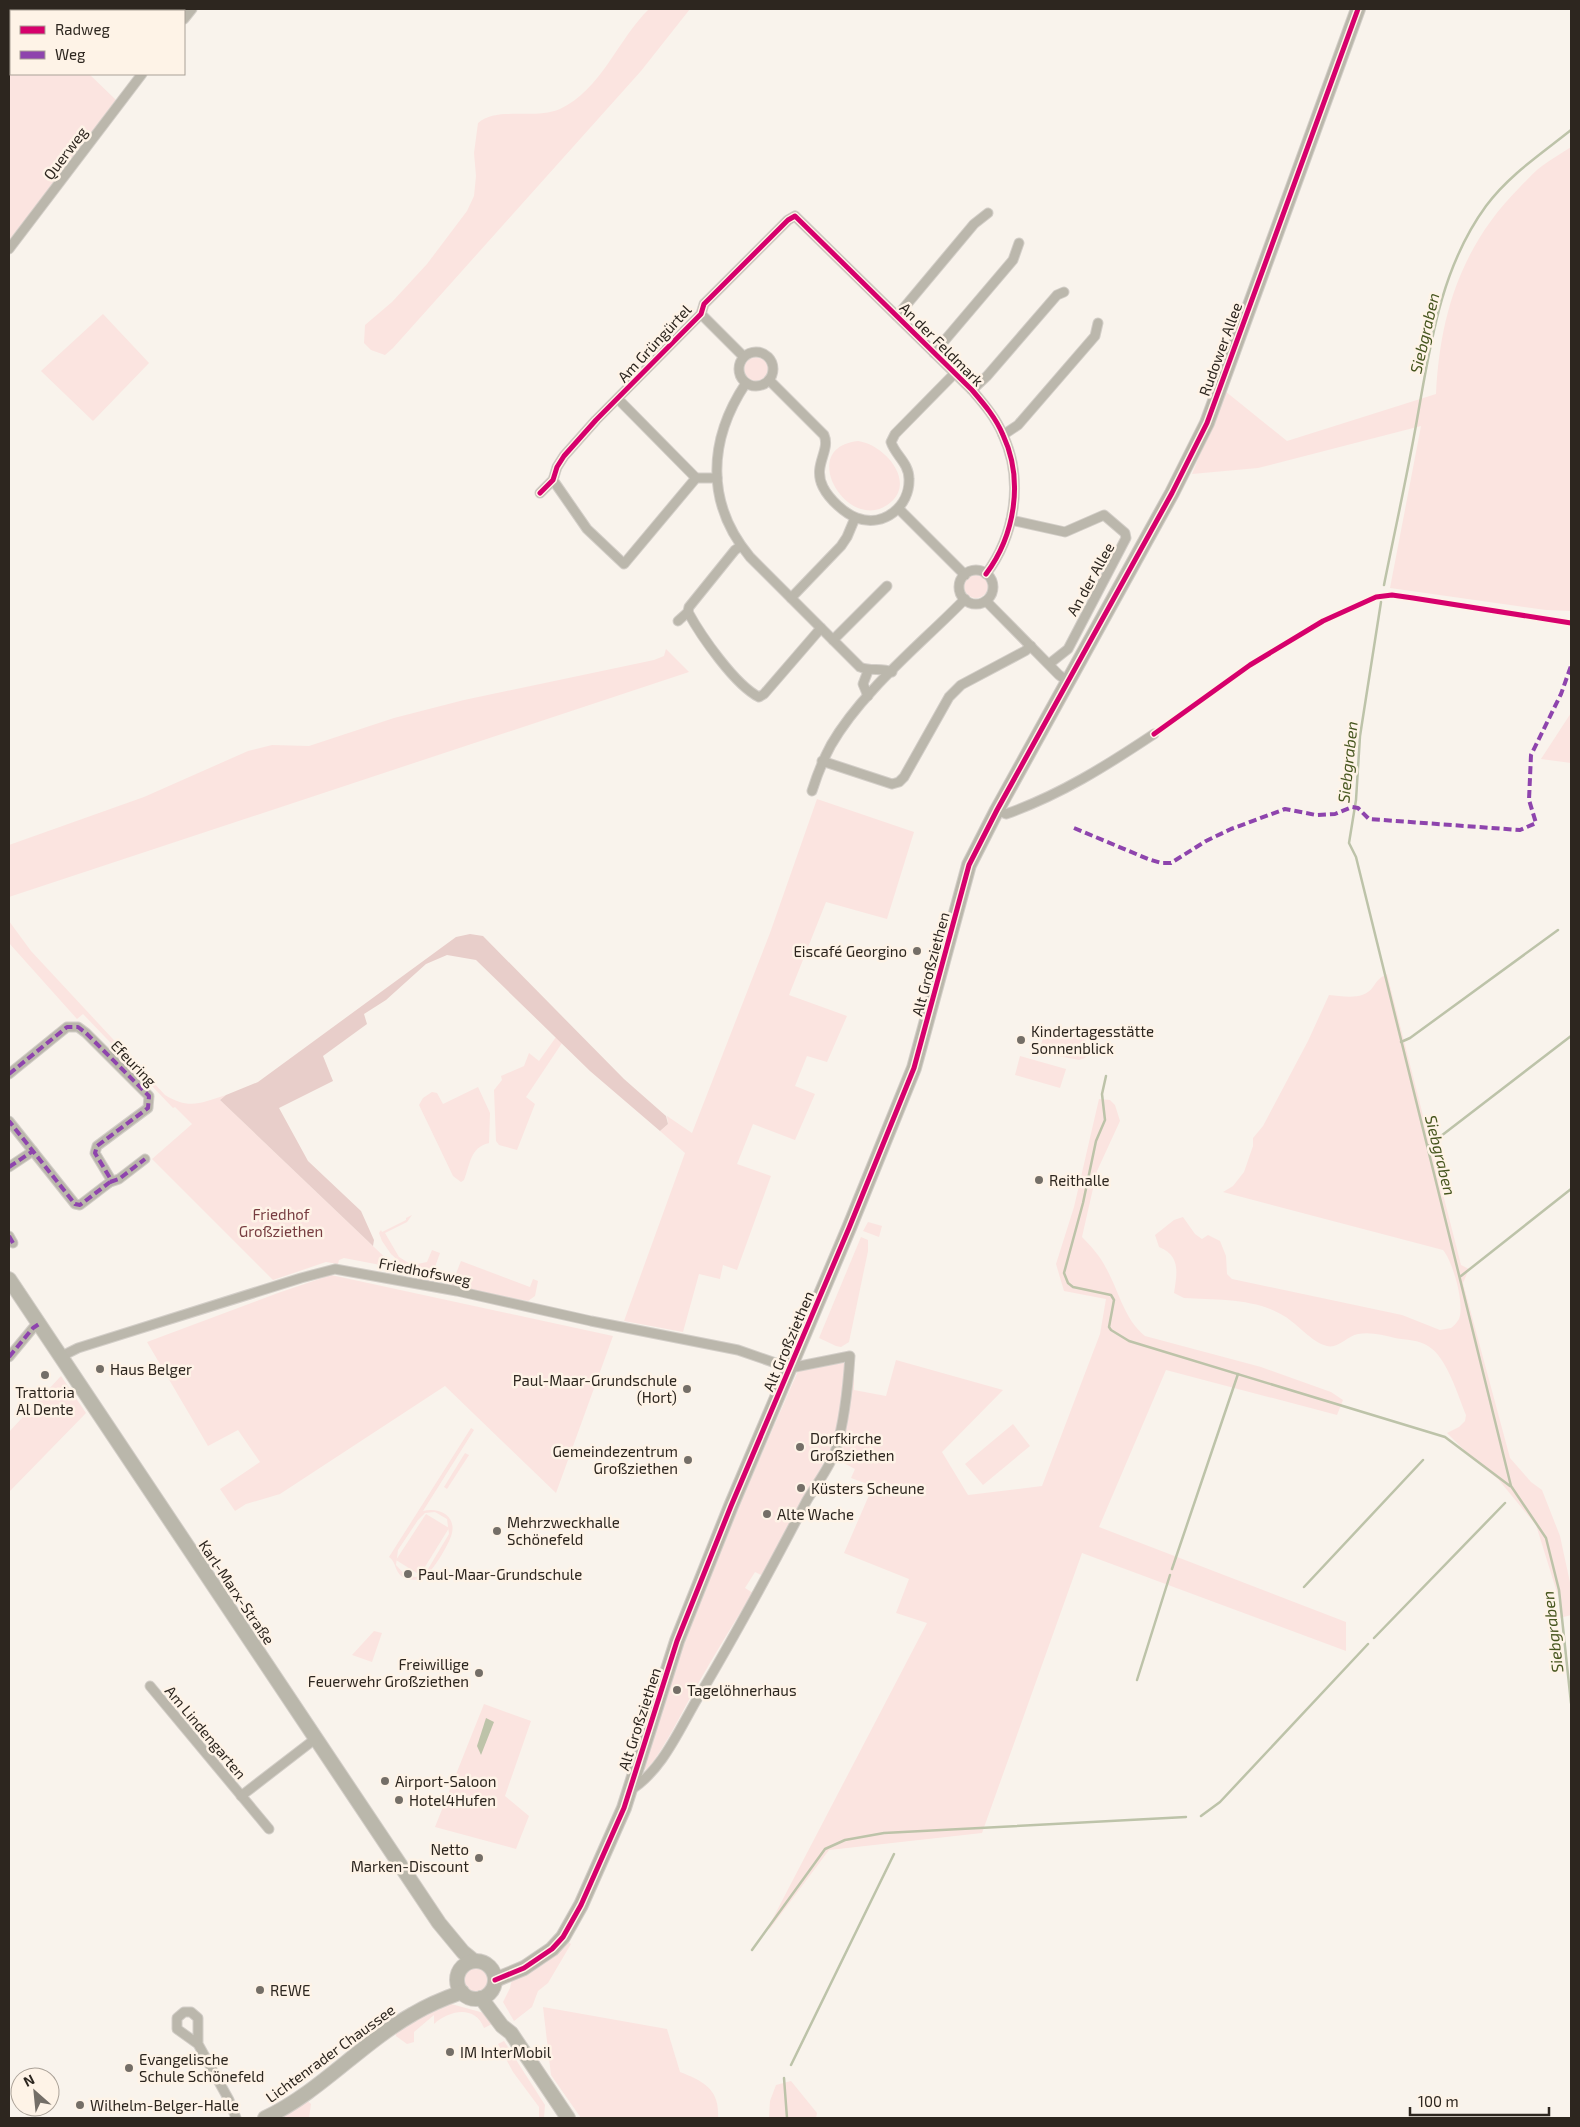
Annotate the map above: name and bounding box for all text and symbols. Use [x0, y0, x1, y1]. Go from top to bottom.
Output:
legend [10, 10, 185, 75]
text: Radweg [55, 20, 110, 38]
text: Weg [55, 45, 86, 63]
street label: Querweg [39, 123, 92, 184]
water label: Siebgraben [1405, 291, 1443, 375]
street label: An der Feldmark [896, 298, 988, 390]
street label: Am Grüngürtel [613, 300, 695, 386]
street label: Rudower Allee [1195, 300, 1245, 398]
street label: An der Allee [1062, 539, 1118, 619]
water label: Siebgraben [1333, 720, 1361, 804]
street label: Alt Großziethen [907, 910, 953, 1018]
place label: Eiscafé Georgino [793, 942, 907, 960]
marker: Eiscafé Georgino [911, 945, 923, 957]
place label: Kindertagesstätte Sonnenblick [1031, 1022, 1154, 1057]
marker: Kindertagesstätte Sonnenblick [1015, 1034, 1027, 1046]
street label: Efeuring [108, 1036, 161, 1090]
water label: Siebgraben [1422, 1113, 1460, 1197]
place label: Reithalle [1049, 1171, 1110, 1189]
marker: Reithalle [1033, 1174, 1045, 1186]
park label: Friedhof Großziethen [239, 1205, 323, 1240]
street label: Friedhofsweg [377, 1253, 473, 1289]
street label: Alt Großziethen [759, 1288, 817, 1394]
place label: Haus Belger [110, 1360, 192, 1378]
marker: Haus Belger [94, 1363, 106, 1375]
marker: Trattoria Al Dente [39, 1369, 51, 1381]
place label: Paul-Maar-Grundschule (Hort) [513, 1371, 677, 1406]
place label: Trattoria Al Dente [15, 1383, 75, 1418]
marker: Paul-Maar-Grundschule (Hort) [681, 1383, 693, 1395]
place label: Dorfkirche Großziethen [810, 1429, 895, 1464]
marker: Dorfkirche Großziethen [794, 1441, 806, 1453]
place label: Gemeindezentrum Großziethen [552, 1442, 678, 1477]
marker: Gemeindezentrum Großziethen [682, 1454, 694, 1466]
place label: Küsters Scheune [811, 1479, 925, 1497]
marker: Küsters Scheune [795, 1482, 807, 1494]
place label: Alte Wache [777, 1505, 854, 1523]
marker: Alte Wache [761, 1508, 773, 1520]
place label: Mehrzweckhalle Schönefeld [507, 1513, 620, 1548]
marker: Mehrzweckhalle Schönefeld [491, 1525, 503, 1537]
street label: Karl-Marx-Straße [195, 1536, 279, 1648]
place label: Paul-Maar-Grundschule [418, 1565, 582, 1583]
marker: Paul-Maar-Grundschule [402, 1568, 414, 1580]
water label: Siebgraben [1538, 1590, 1566, 1674]
place label: Freiwillige Feuerwehr Großziethen [308, 1655, 469, 1690]
street label: Alt Großziethen [614, 1665, 664, 1773]
marker: Freiwillige Feuerwehr Großziethen [473, 1667, 485, 1679]
place label: Tagelöhnerhaus [687, 1681, 797, 1699]
street label: Am Lindengarten [162, 1682, 250, 1782]
marker: Tagelöhnerhaus [671, 1684, 683, 1696]
place label: Airport-Saloon [395, 1772, 496, 1790]
marker: Airport-Saloon [379, 1775, 391, 1787]
place label: Hotel4Hufen [409, 1791, 496, 1809]
marker: Hotel4Hufen [393, 1794, 405, 1806]
place label: Netto Marken-Discount [351, 1840, 469, 1875]
marker: Netto Marken-Discount [473, 1852, 485, 1864]
place label: REWE [270, 1981, 310, 1999]
marker: REWE [254, 1984, 266, 1996]
street label: Lichtenrader Chaussee [262, 2000, 398, 2106]
place label: IM InterMobil [460, 2043, 552, 2061]
marker: IM InterMobil [444, 2046, 456, 2058]
place label: Evangelische Schule Schönefeld [139, 2050, 264, 2085]
marker: Evangelische Schule Schönefeld [123, 2062, 135, 2074]
north arrow [10, 2067, 60, 2117]
text: N [21, 2070, 37, 2090]
scale bar [1410, 2084, 1549, 2116]
text: 100 m [1418, 2092, 1459, 2110]
place label: Wilhelm-Belger-Halle [90, 2096, 239, 2114]
marker: Wilhelm-Belger-Halle [74, 2099, 86, 2111]

